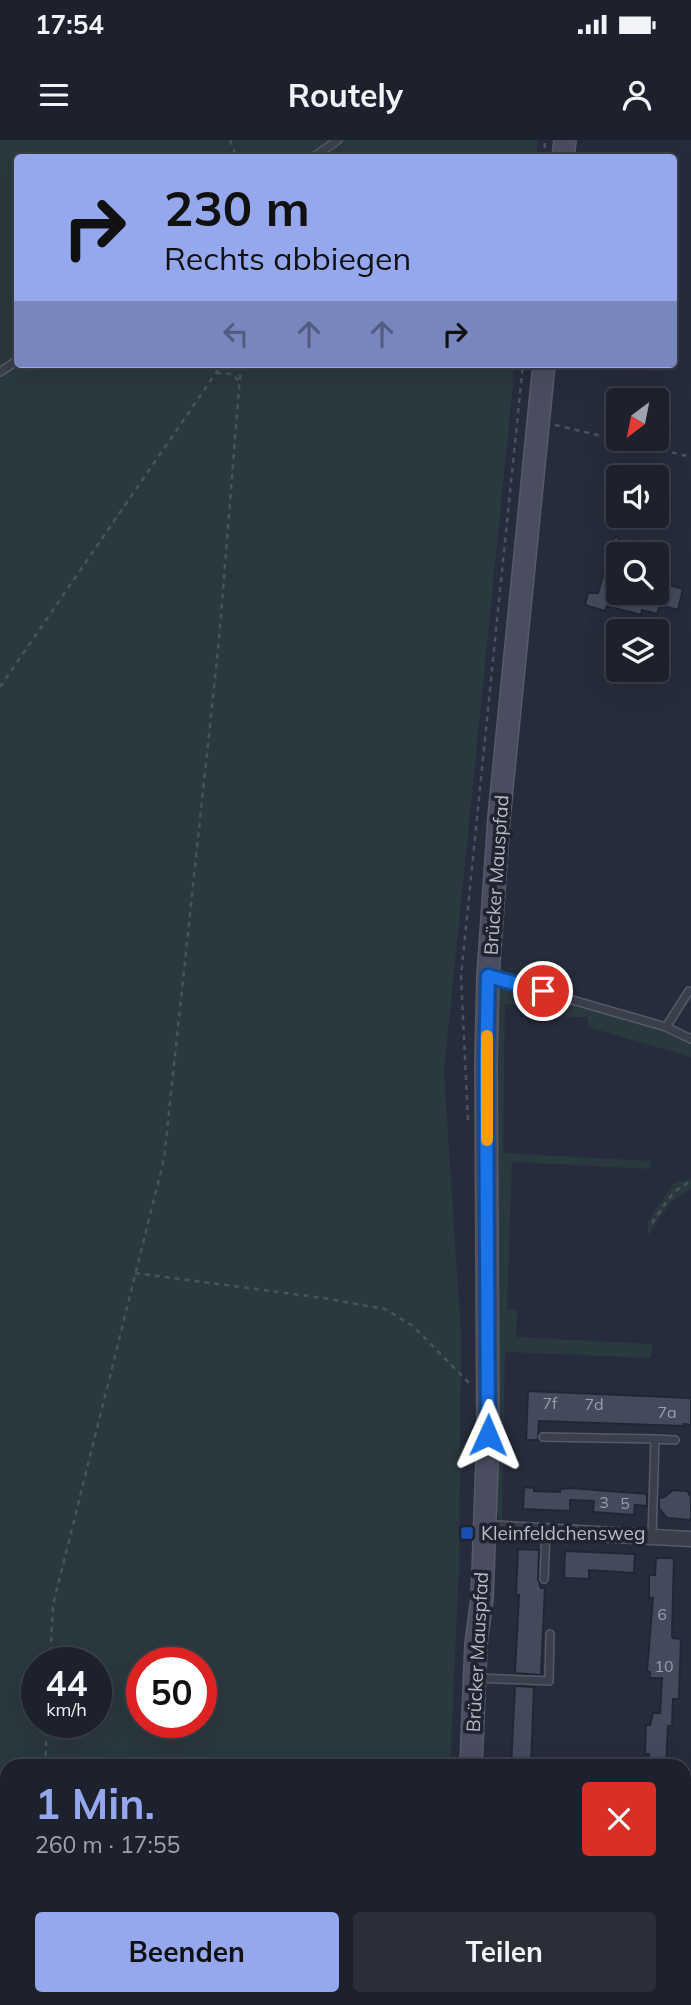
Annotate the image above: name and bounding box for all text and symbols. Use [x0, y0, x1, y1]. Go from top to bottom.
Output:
text: 17:54 [35, 8, 104, 41]
text: Routely [288, 75, 403, 115]
icon: menu [35, 76, 73, 114]
icon: person [618, 76, 656, 114]
text: 230 m [164, 177, 310, 238]
icon: right [49, 182, 140, 273]
text: Rechts abbiegen [164, 238, 411, 278]
icon: left [217, 315, 255, 353]
icon: ahead [290, 315, 328, 353]
icon: ahead [363, 315, 401, 353]
icon: right [436, 315, 474, 353]
north arrow [606, 388, 668, 452]
map controls [606, 388, 669, 682]
button: sound [606, 465, 669, 528]
button: search [606, 542, 669, 605]
button: layers [606, 619, 669, 682]
street label: Brücker Mauspfad [478, 794, 514, 956]
pin [513, 961, 573, 1021]
icon: arrive [524, 972, 562, 1010]
house number: 7f [542, 1393, 558, 1413]
house number: 7d [584, 1394, 604, 1414]
position arrow [451, 1398, 525, 1472]
house number: 7a [657, 1402, 677, 1422]
house number: 3 [599, 1492, 609, 1512]
house number: 5 [620, 1493, 630, 1513]
place label: Kleinfeldchensweg [481, 1521, 645, 1545]
marker: Kleinfeldchensweg [459, 1525, 475, 1541]
street label: Brücker Mauspfad [461, 1571, 493, 1733]
house number: 6 [657, 1604, 667, 1624]
speed limit sign: 50 [126, 1647, 217, 1738]
house number: 10 [654, 1656, 674, 1676]
text: 44 [45, 1661, 88, 1705]
text: km/h [46, 1698, 87, 1721]
text: 1 Min. [35, 1777, 155, 1830]
button: close [582, 1782, 656, 1856]
text: 260 m · 17:55 [35, 1830, 180, 1859]
button: Beenden [35, 1912, 339, 1992]
button: Teilen [353, 1912, 656, 1992]

